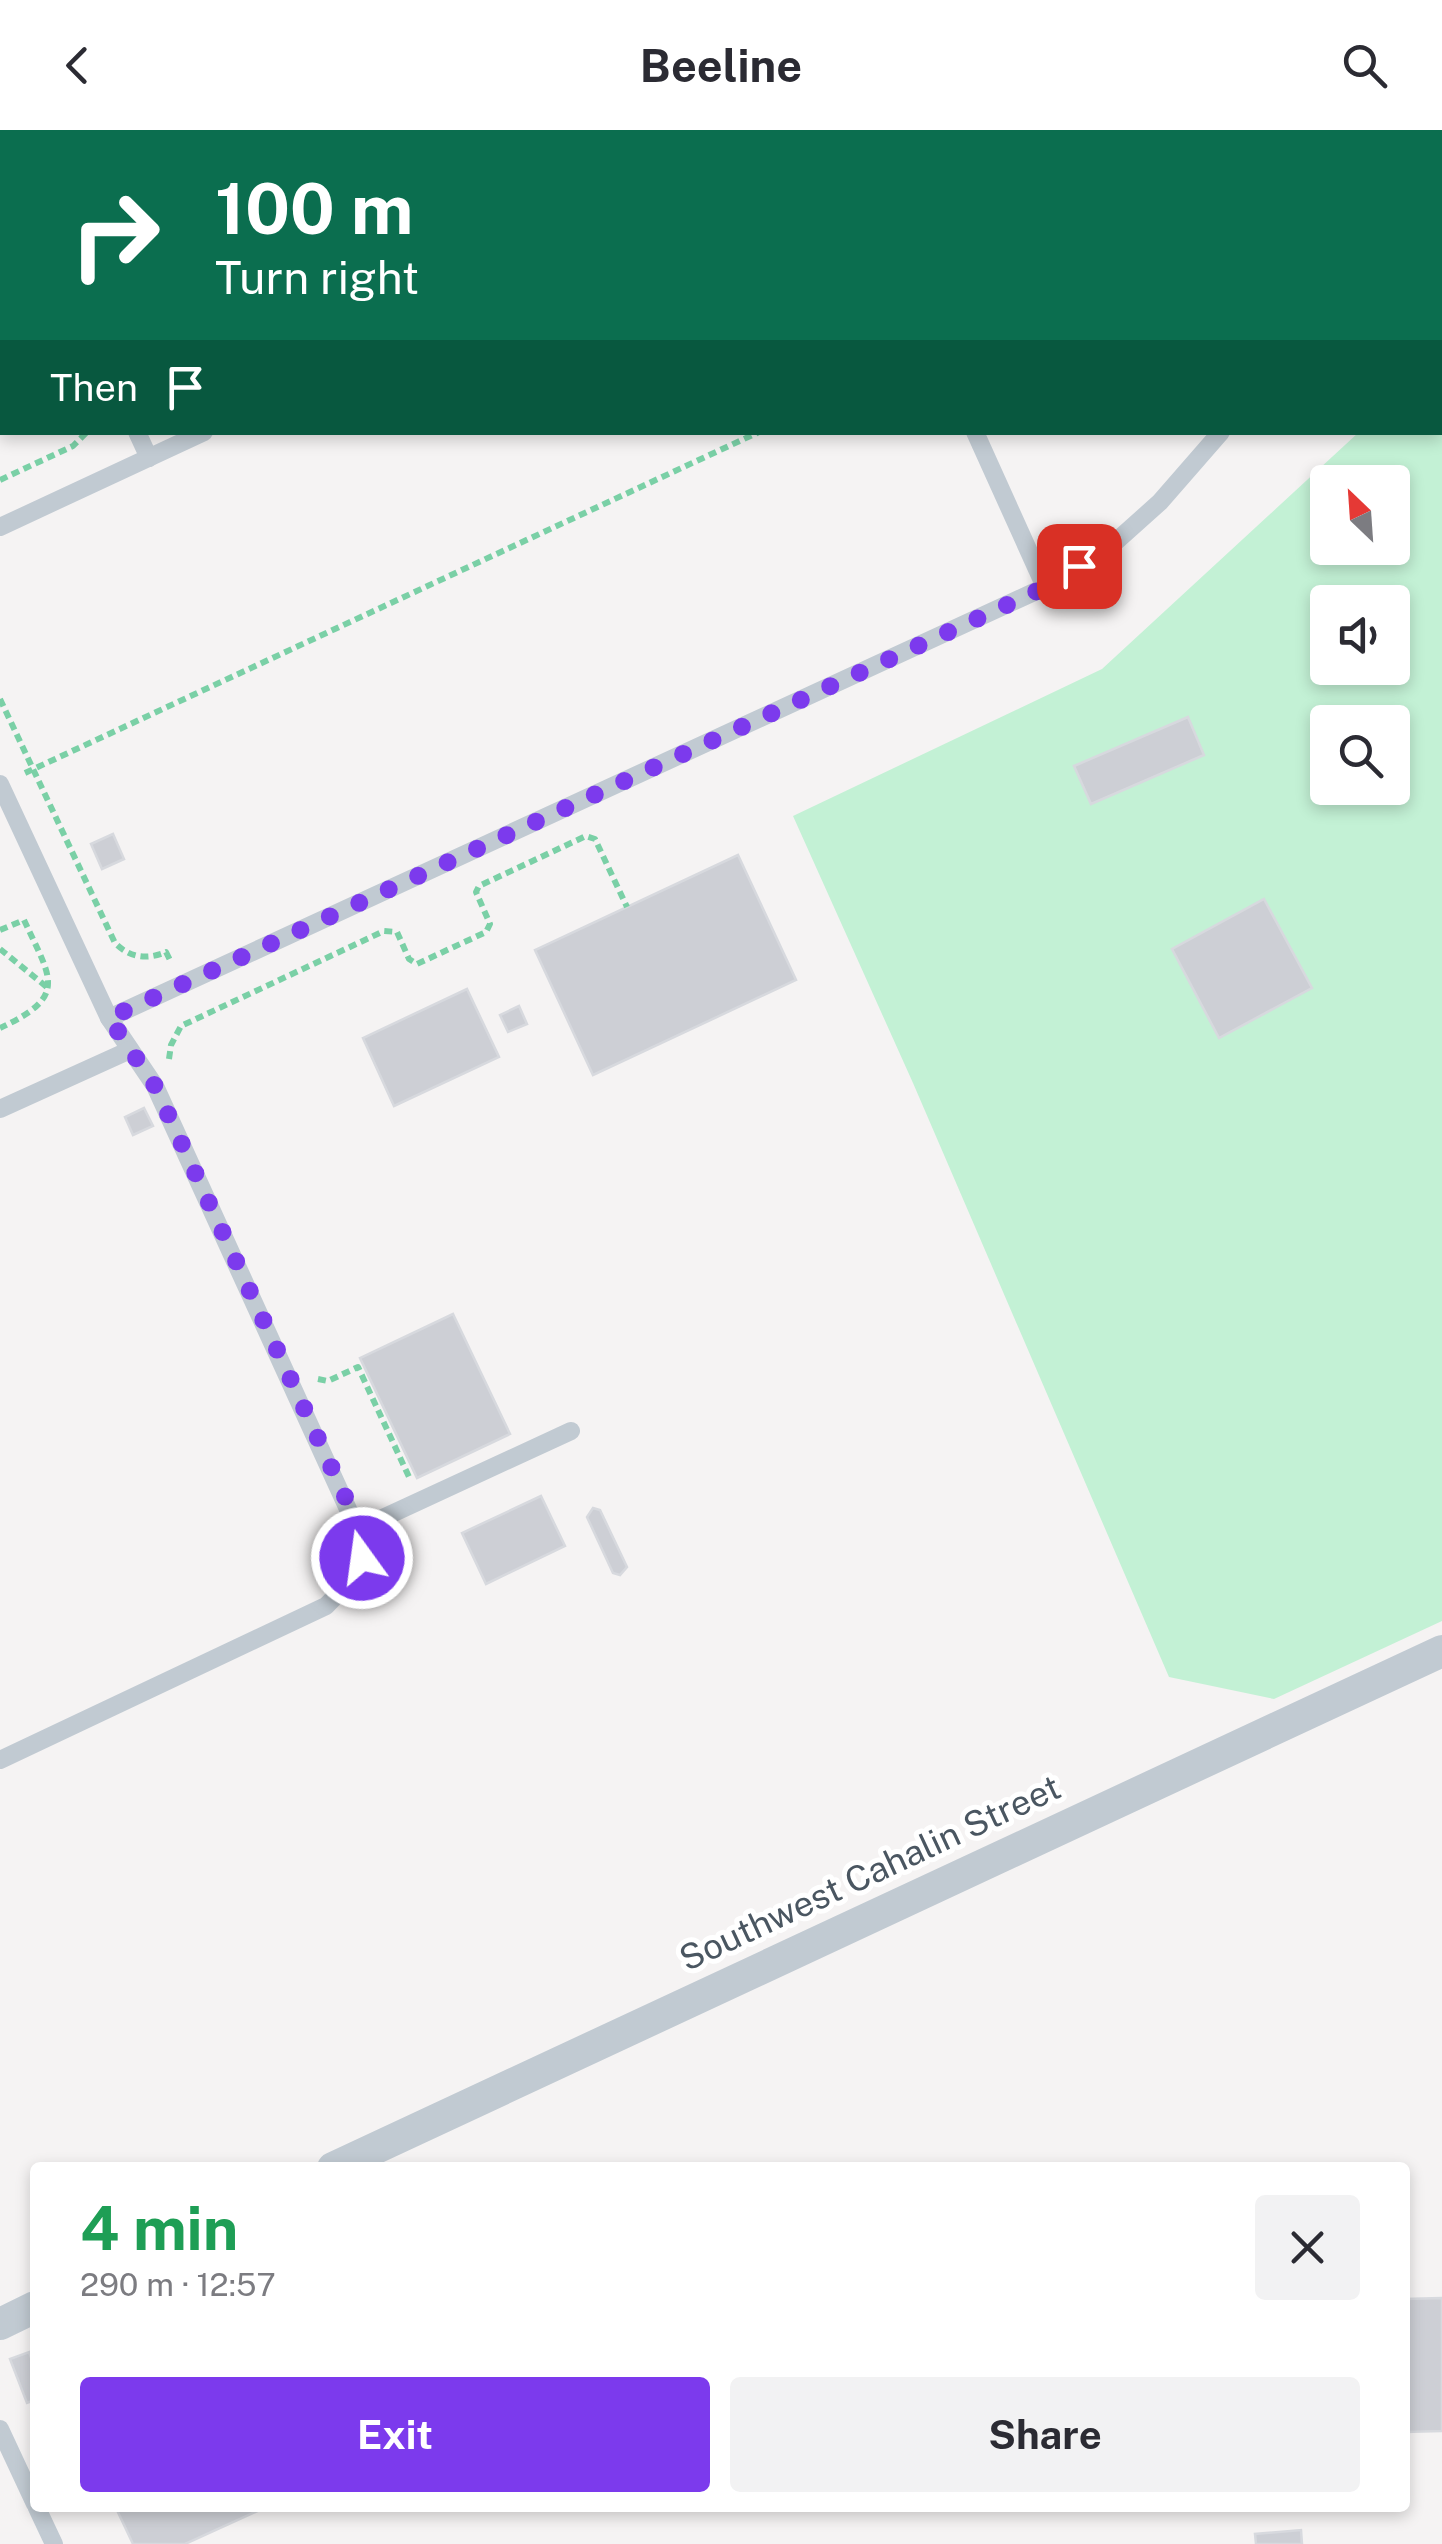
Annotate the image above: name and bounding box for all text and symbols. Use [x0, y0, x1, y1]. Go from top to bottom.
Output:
icon: back [50, 38, 105, 93]
icon: search [1337, 38, 1392, 93]
text: Beeline [640, 39, 802, 92]
text: 100 m [215, 167, 413, 250]
icon: right [50, 170, 180, 300]
text: Turn right [215, 251, 419, 304]
icon: arrive [158, 360, 213, 415]
text: Then [50, 365, 138, 410]
north arrow [1310, 465, 1410, 565]
map controls [1310, 465, 1410, 805]
pin [1037, 524, 1122, 609]
icon: arrive [1052, 539, 1107, 594]
button: sound [1310, 585, 1410, 685]
button: search [1310, 705, 1410, 805]
position arrow [310, 1506, 414, 1610]
street label: Southwest Cahalin Street [673, 1766, 1067, 1979]
text: 4 min [80, 2193, 238, 2264]
button: close [1255, 2195, 1360, 2300]
text: 290 m · 12:57 [80, 2266, 276, 2303]
button: Exit [80, 2377, 710, 2492]
button: Share [730, 2377, 1360, 2492]

